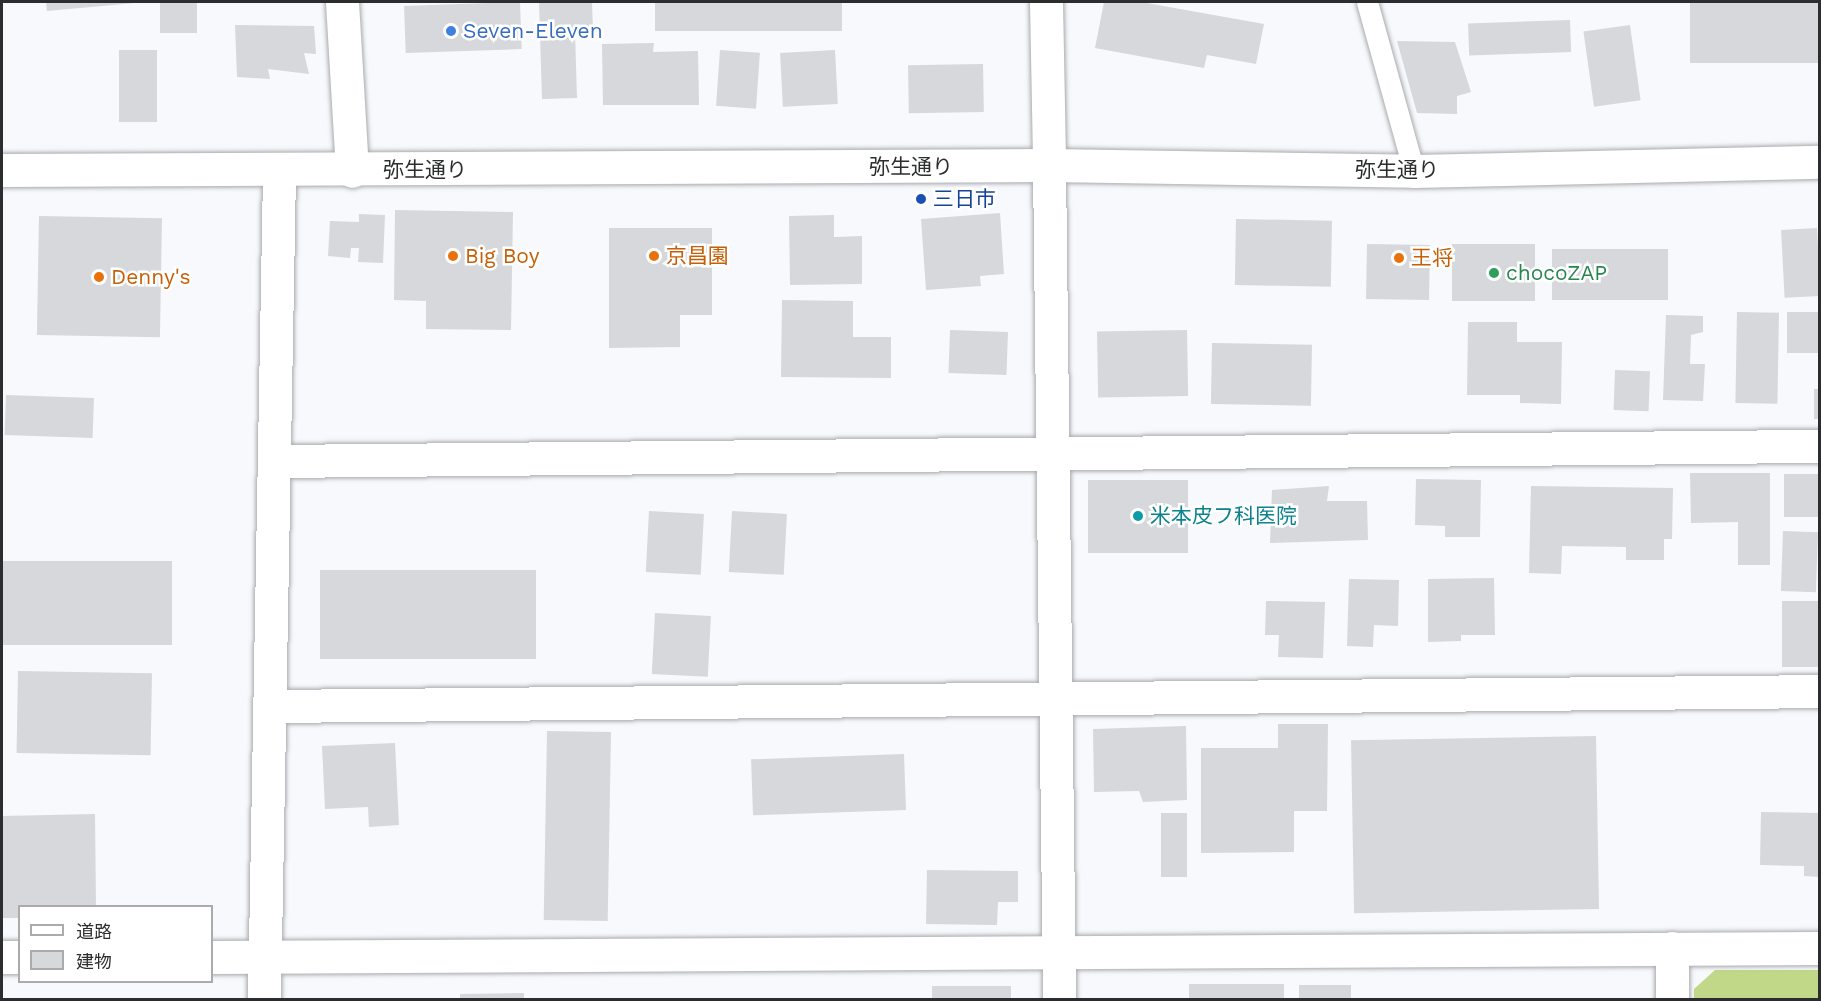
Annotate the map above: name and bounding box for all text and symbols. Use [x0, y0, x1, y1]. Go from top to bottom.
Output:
place label: Seven-Eleven [463, 18, 603, 44]
marker: Seven-Eleven [444, 24, 458, 38]
street label: 弥生通り [869, 154, 953, 180]
street label: 弥生通り [383, 157, 467, 183]
street label: 弥生通り [1355, 157, 1439, 183]
place label: 三日市 [933, 186, 996, 212]
marker: 三日市 [914, 192, 928, 206]
place label: Big Boy [465, 243, 539, 269]
place label: 京昌園 [666, 243, 729, 269]
place label: 王将 [1411, 245, 1453, 271]
marker: Big Boy [446, 249, 460, 263]
marker: 京昌園 [647, 249, 661, 263]
marker: 王将 [1392, 251, 1406, 265]
place label: chocoZAP [1506, 260, 1607, 286]
place label: Denny's [111, 264, 191, 290]
marker: chocoZAP [1487, 266, 1501, 280]
marker: Denny's [92, 270, 106, 284]
place label: 米本皮フ科医院 [1150, 503, 1297, 529]
marker: 米本皮フ科医院 [1131, 509, 1145, 523]
legend [18, 905, 213, 983]
text: 道路 [76, 921, 112, 942]
text: 建物 [76, 951, 112, 972]

